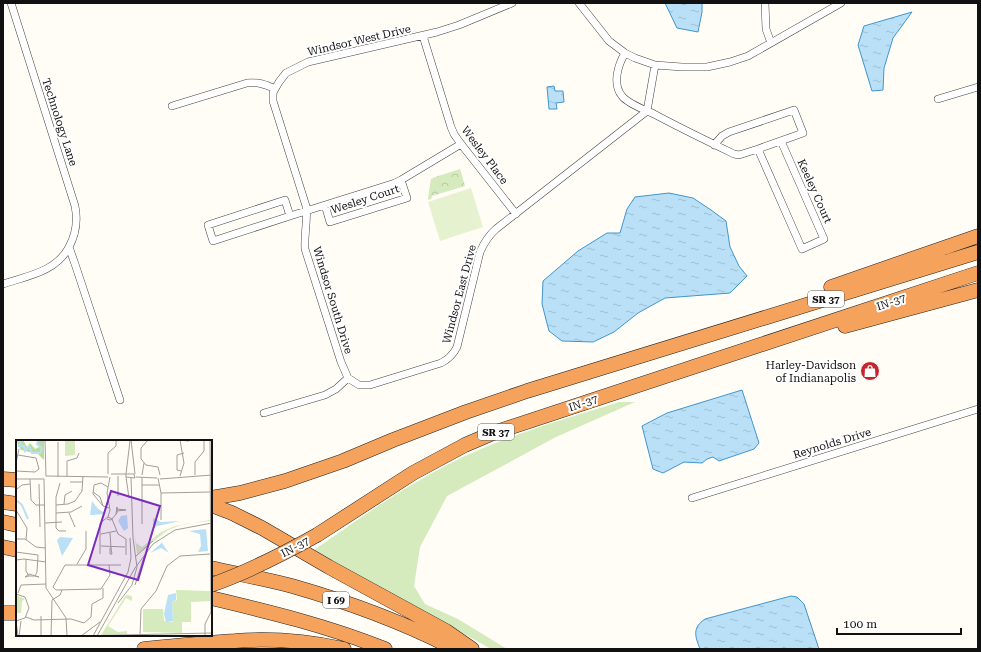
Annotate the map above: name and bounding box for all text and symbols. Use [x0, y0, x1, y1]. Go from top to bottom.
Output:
street label: Windsor West Drive [306, 22, 412, 59]
street label: Technology Lane [39, 77, 80, 168]
street label: Wesley Place [459, 124, 511, 187]
street label: Keeley Court [795, 157, 834, 225]
street label: Wesley Court [329, 182, 401, 217]
street label: Windsor East Drive [440, 243, 479, 345]
street label: Windsor South Drive [310, 245, 355, 355]
road number: SR 37 [808, 291, 844, 307]
street label: IN-37 [875, 292, 907, 313]
place label: Harley-Davidson of Indianapolis [766, 359, 856, 385]
shop icon: Harley-Davidson of Indianapolis [859, 360, 881, 382]
street label: IN-37 [567, 393, 599, 414]
road number: SR 37 [478, 424, 514, 440]
street label: Reynolds Drive [792, 425, 873, 462]
inset map [16, 440, 212, 636]
street label: IN-37 [279, 535, 312, 560]
road number: I 69 [323, 592, 349, 608]
scale bar [837, 610, 961, 636]
text: 100 m [843, 617, 877, 631]

